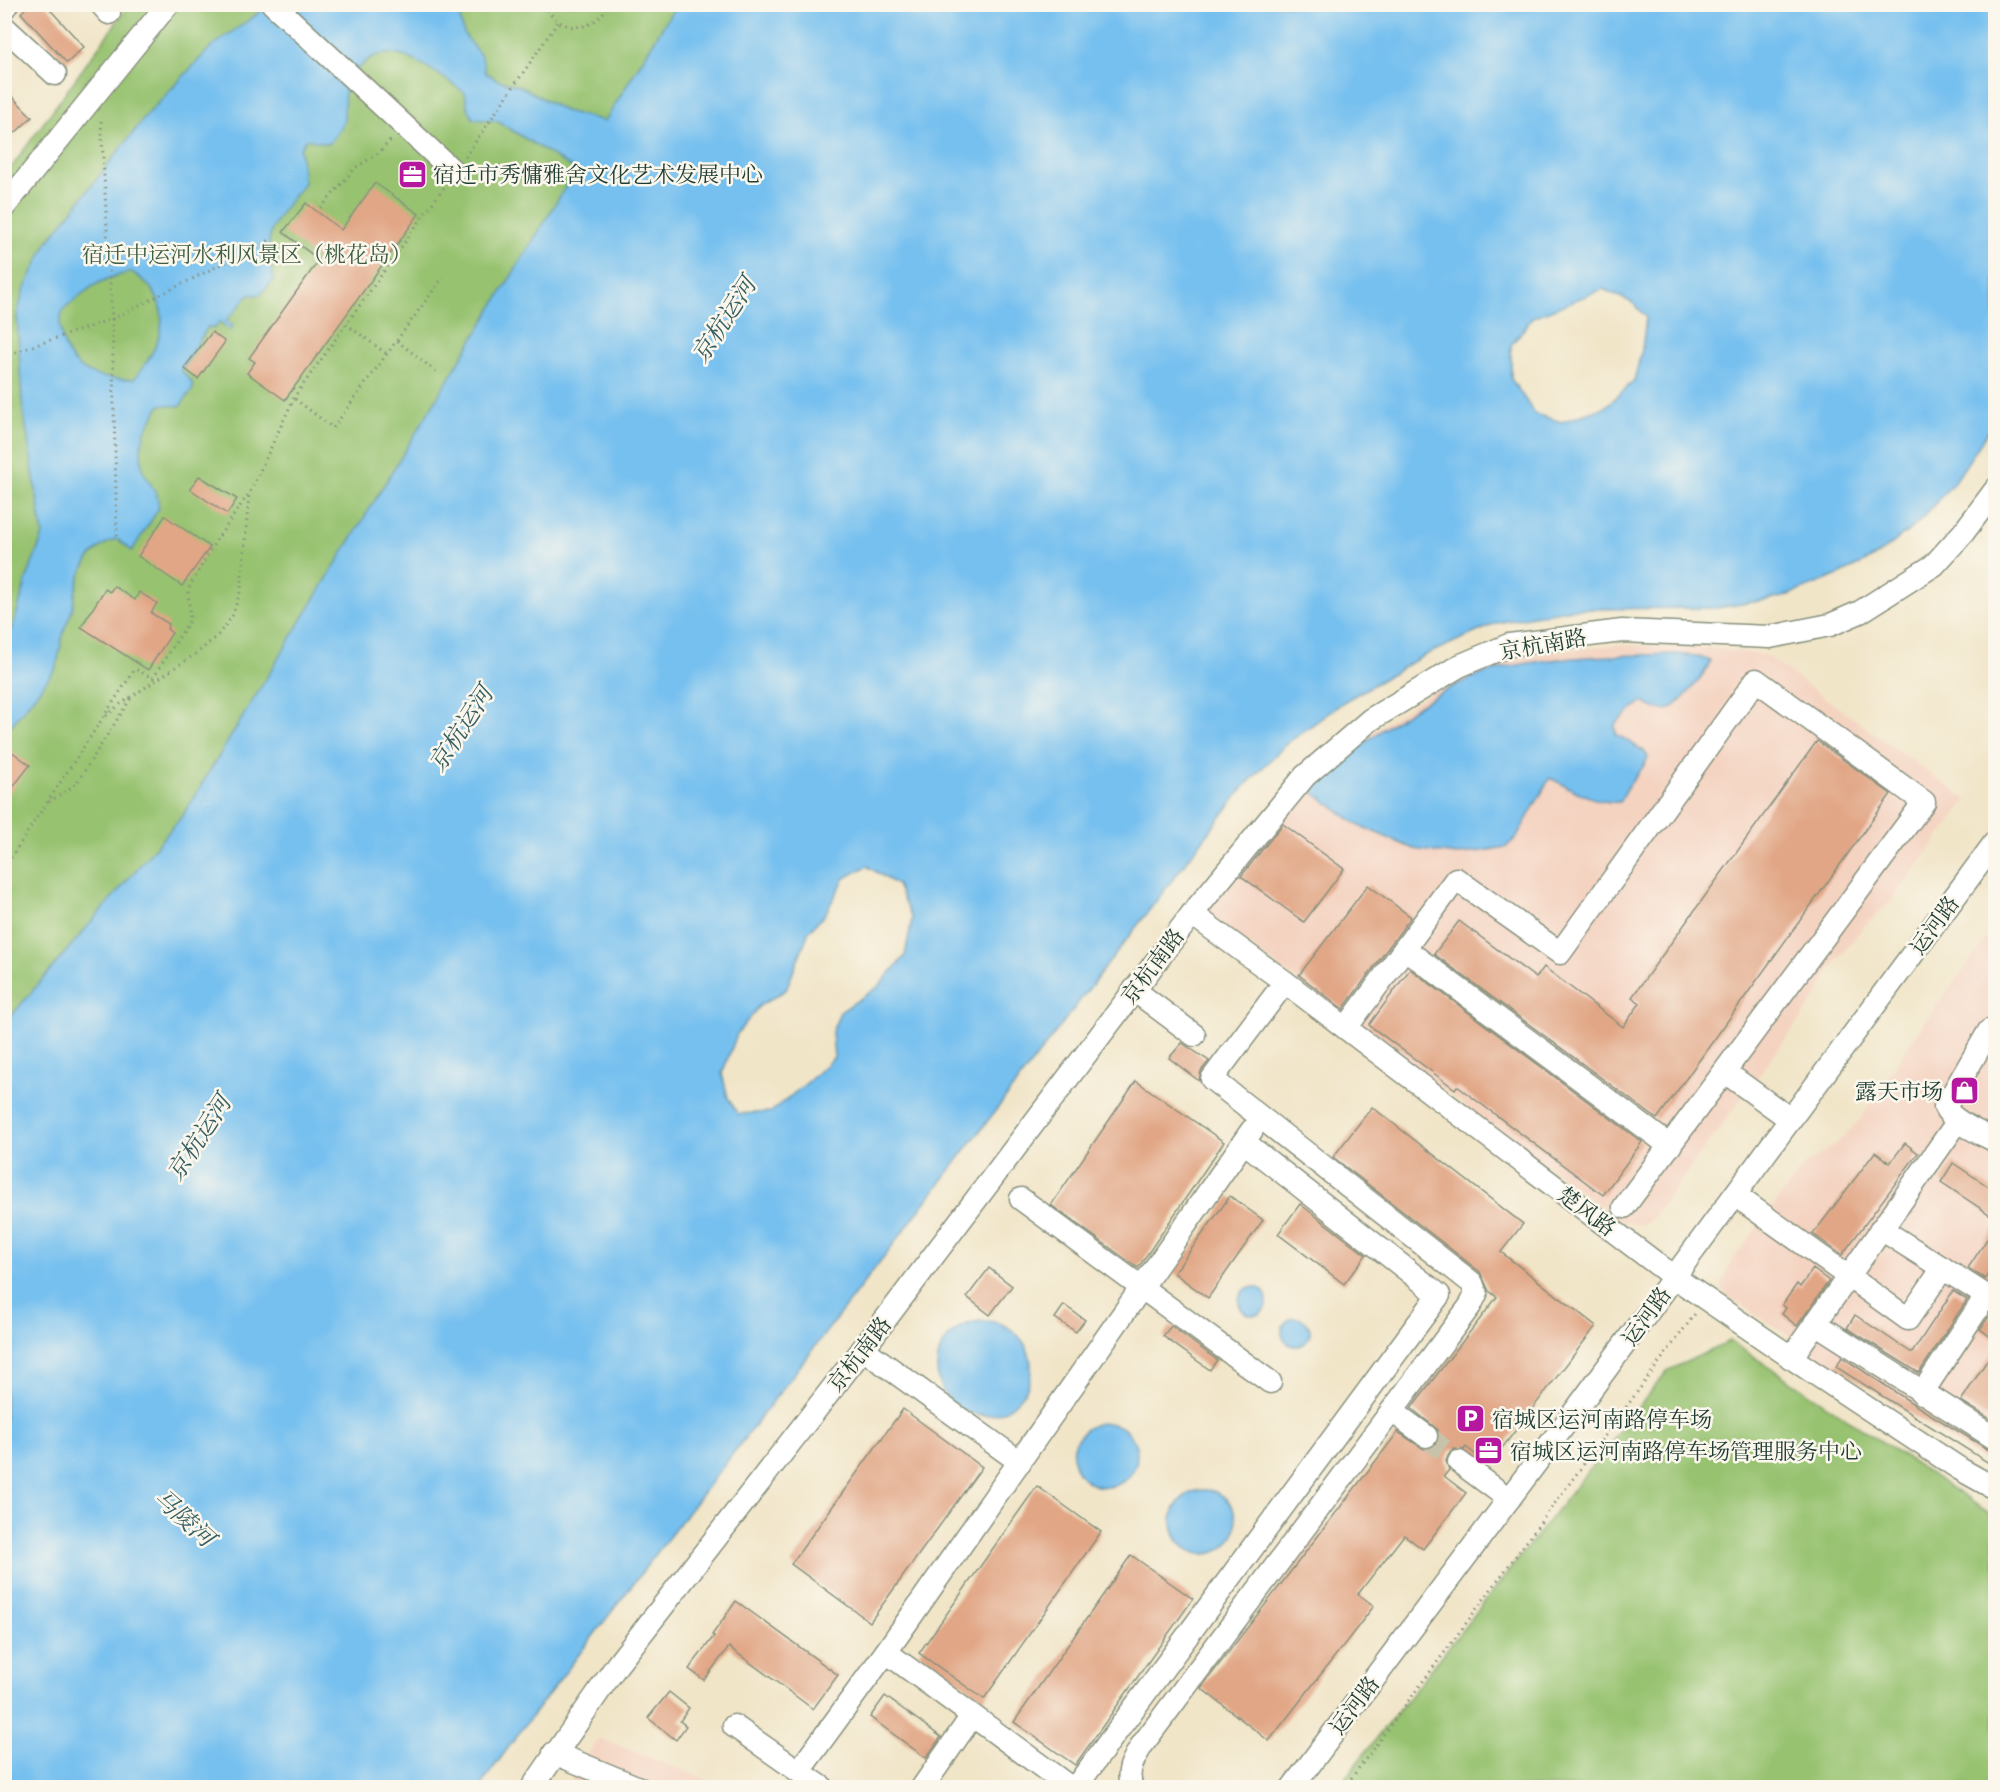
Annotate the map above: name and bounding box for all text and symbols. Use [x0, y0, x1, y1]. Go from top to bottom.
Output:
office icon: 宿迁市秀慵雅舍文化艺术发展中心 [396, 158, 428, 190]
place label: 宿迁市秀慵雅舍文化艺术发展中心 [433, 161, 763, 188]
park label: 宿迁中运河水利风景区（桃花岛） [82, 241, 412, 268]
water label: 京杭运河 [685, 268, 765, 368]
street label: 京杭南路 [1497, 624, 1589, 665]
water label: 京杭运河 [422, 677, 502, 777]
street label: 运河路 [1904, 891, 1965, 960]
street label: 京杭南路 [1115, 923, 1190, 1010]
shop icon: 露天市场 [1948, 1075, 1980, 1107]
place label: 露天市场 [1855, 1078, 1943, 1105]
water label: 京杭运河 [160, 1086, 240, 1186]
street label: 楚风路 [1552, 1181, 1621, 1242]
street label: 运河路 [1616, 1282, 1677, 1351]
street label: 京杭南路 [822, 1311, 897, 1397]
parking icon: 宿城区运河南路停车场 [1455, 1403, 1487, 1435]
place label: 宿城区运河南路停车场 [1492, 1406, 1712, 1433]
office icon: 宿城区运河南路停车场管理服务中心 [1473, 1435, 1505, 1467]
place label: 宿城区运河南路停车场管理服务中心 [1510, 1438, 1862, 1465]
water label: 马陵河 [147, 1483, 224, 1556]
street label: 运河路 [1324, 1671, 1385, 1740]

